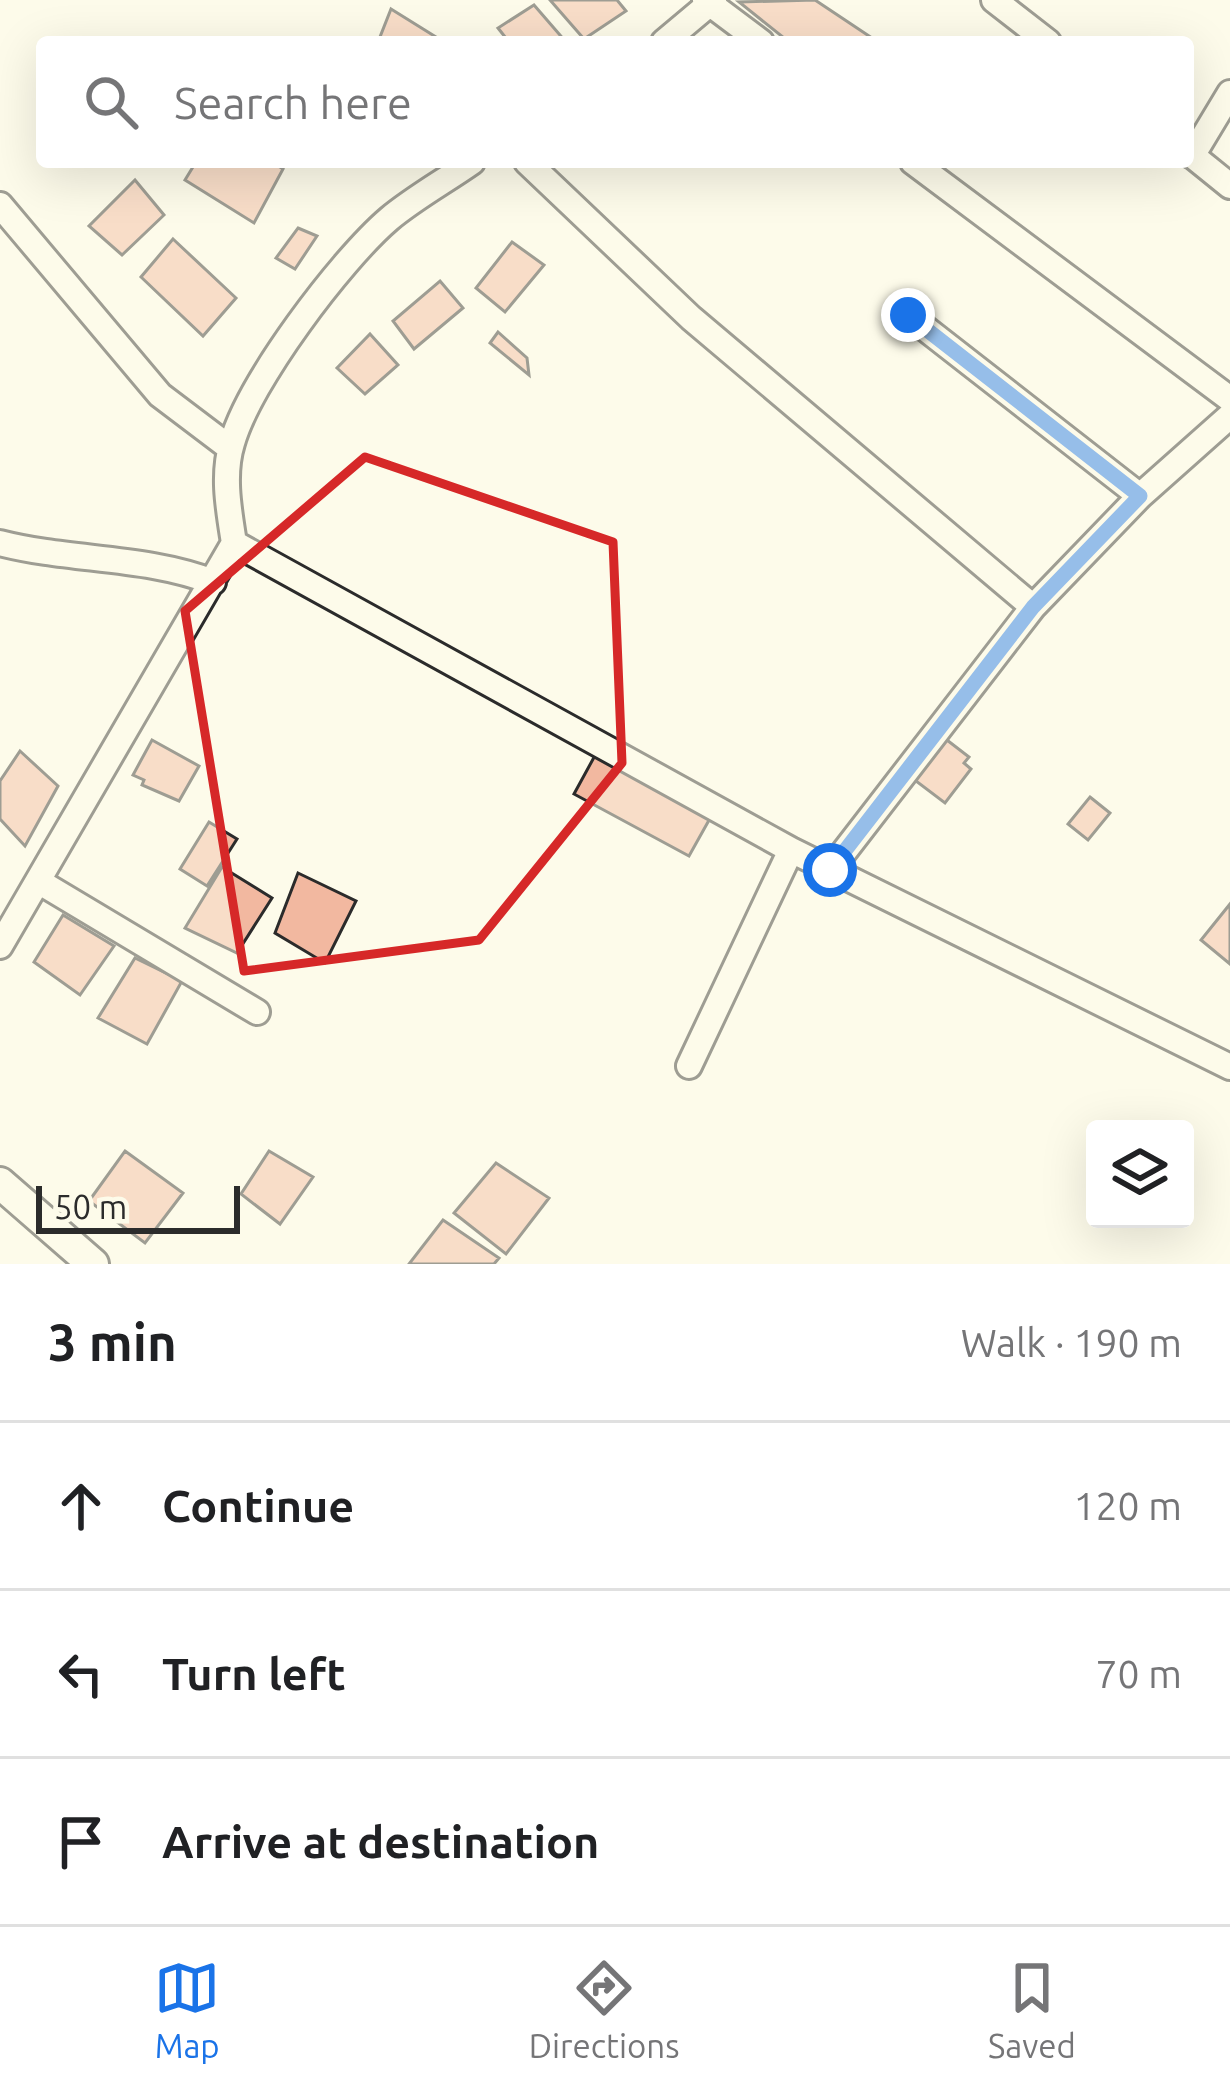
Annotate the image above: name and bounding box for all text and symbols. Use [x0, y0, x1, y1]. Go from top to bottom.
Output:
search box [36, 36, 1194, 168]
icon: search [78, 69, 144, 135]
text: Search here [174, 77, 412, 128]
route end [881, 288, 935, 342]
route start [803, 843, 857, 897]
map controls [1086, 1120, 1194, 1228]
button: layers [1086, 1120, 1194, 1228]
scale bar [36, 1180, 240, 1233]
text: 50 m [54, 1188, 127, 1225]
text: 3 min [48, 1313, 177, 1371]
text: Walk · 190 m [961, 1321, 1182, 1364]
icon: ahead [48, 1473, 114, 1539]
text: Continue [162, 1480, 354, 1531]
text: 120 m [1073, 1484, 1182, 1527]
icon: left [48, 1641, 114, 1707]
text: Turn left [162, 1648, 346, 1699]
text: 70 m [1095, 1652, 1182, 1695]
icon: arrive [48, 1809, 114, 1875]
text: Arrive at destination [162, 1816, 599, 1867]
tab: Map [154, 1955, 220, 2064]
tab: Directions [529, 1955, 679, 2064]
tab: Saved [988, 1955, 1076, 2064]

